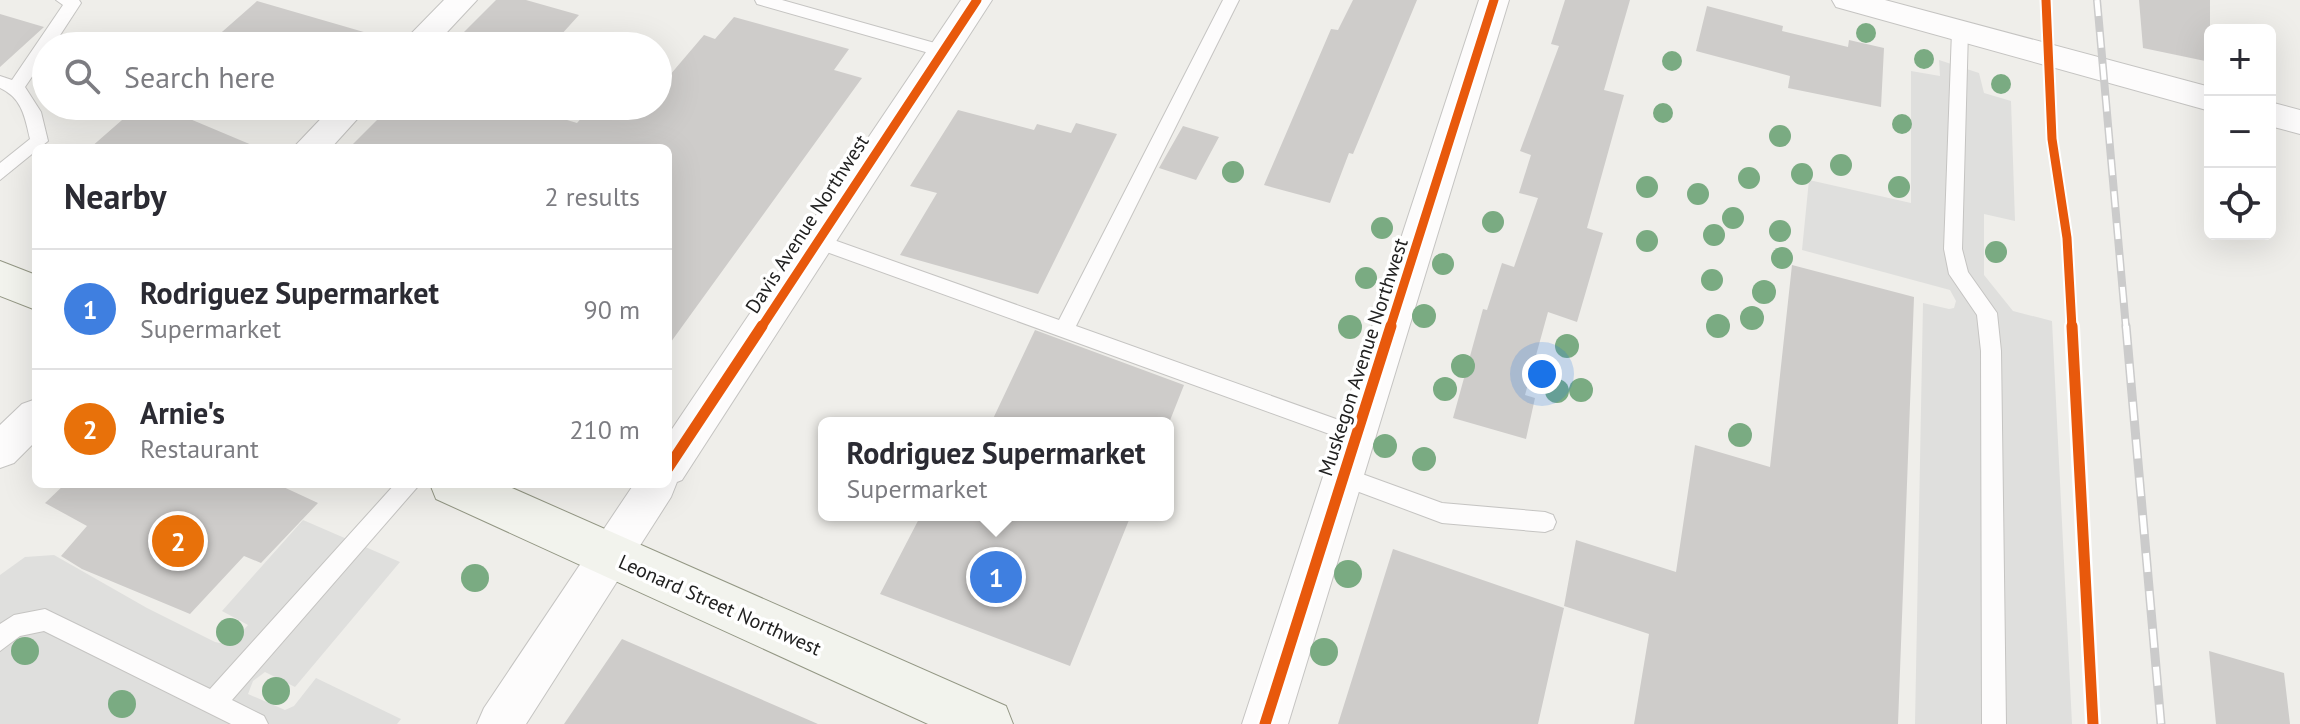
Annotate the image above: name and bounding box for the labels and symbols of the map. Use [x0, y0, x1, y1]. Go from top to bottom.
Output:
street label: Davis Avenue Northwest [739, 129, 875, 318]
street label: Muskegon Avenue Northwest [1312, 235, 1414, 479]
your location [1522, 354, 1562, 394]
pin: 2 [152, 511, 204, 571]
pin: 1 [970, 547, 1022, 607]
street label: Leonard Street Northwest [615, 549, 826, 662]

